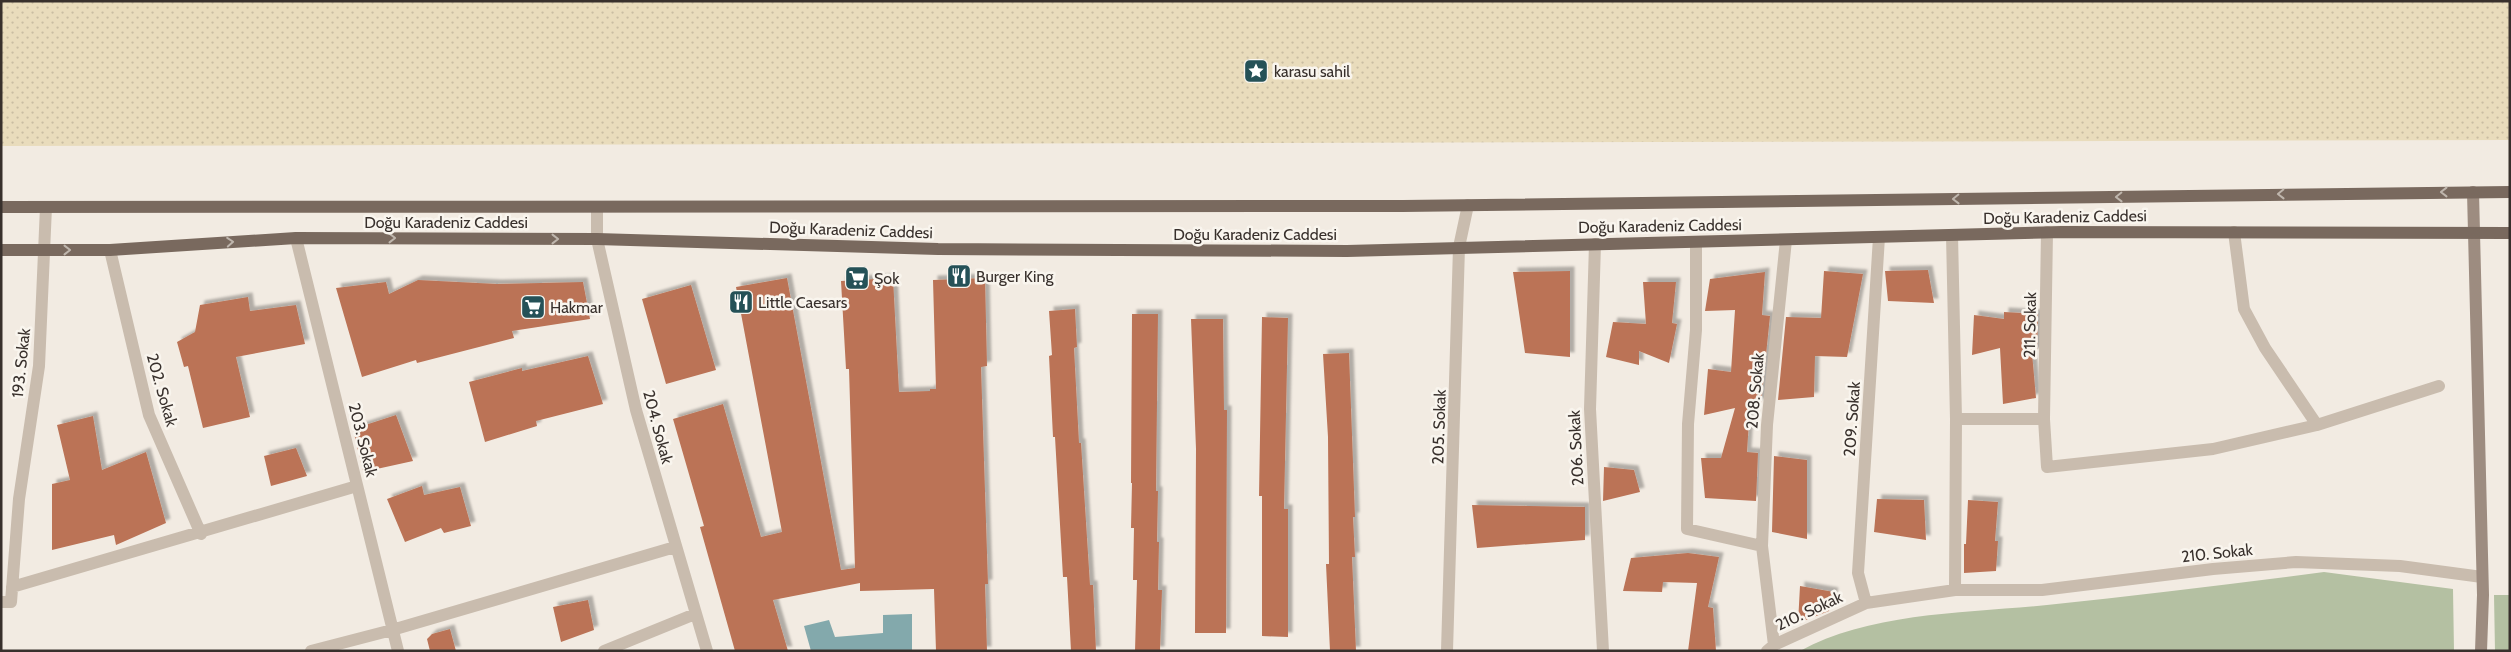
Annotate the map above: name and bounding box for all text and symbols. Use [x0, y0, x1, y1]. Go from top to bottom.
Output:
place icon: karasu sahil [1243, 58, 1269, 84]
place label: karasu sahil [1274, 62, 1350, 81]
one-way arrow [2439, 187, 2447, 197]
one-way arrow [2277, 189, 2284, 199]
one-way arrow [2114, 192, 2122, 202]
one-way arrow [1952, 194, 1960, 205]
street label: Doğu Karadeniz Caddesi [1983, 206, 2147, 228]
street label: Doğu Karadeniz Caddesi [364, 213, 528, 232]
street label: Doğu Karadeniz Caddesi [1578, 215, 1742, 237]
street label: Doğu Karadeniz Caddesi [769, 218, 933, 242]
street label: Doğu Karadeniz Caddesi [1173, 225, 1337, 244]
one-way arrow [388, 233, 396, 243]
one-way arrow [551, 234, 559, 244]
one-way arrow [226, 237, 234, 248]
one-way arrow [64, 245, 72, 255]
restaurant icon: Burger King [946, 263, 972, 289]
supermarket icon: Şok [844, 265, 870, 291]
place label: Burger King [976, 267, 1054, 286]
place label: Şok [874, 269, 900, 288]
restaurant icon: Little Caesars [728, 289, 754, 315]
street label: 211. Sokak [2020, 291, 2040, 358]
place label: Little Caesars [758, 293, 848, 312]
supermarket icon: Hakmar [520, 294, 546, 320]
place label: Hakmar [550, 298, 604, 317]
street label: 193. Sokak [8, 326, 34, 399]
street label: 202. Sokak [143, 351, 182, 429]
street label: 208. Sokak [1742, 351, 1768, 430]
street label: 209. Sokak [1840, 380, 1864, 457]
street label: 204. Sokak [639, 388, 677, 467]
street label: 205. Sokak [1428, 388, 1450, 465]
street label: 203. Sokak [345, 401, 382, 480]
street label: 206. Sokak [1564, 409, 1587, 486]
street label: 210. Sokak [2180, 540, 2254, 566]
street label: 210. Sokak [1773, 587, 1846, 635]

